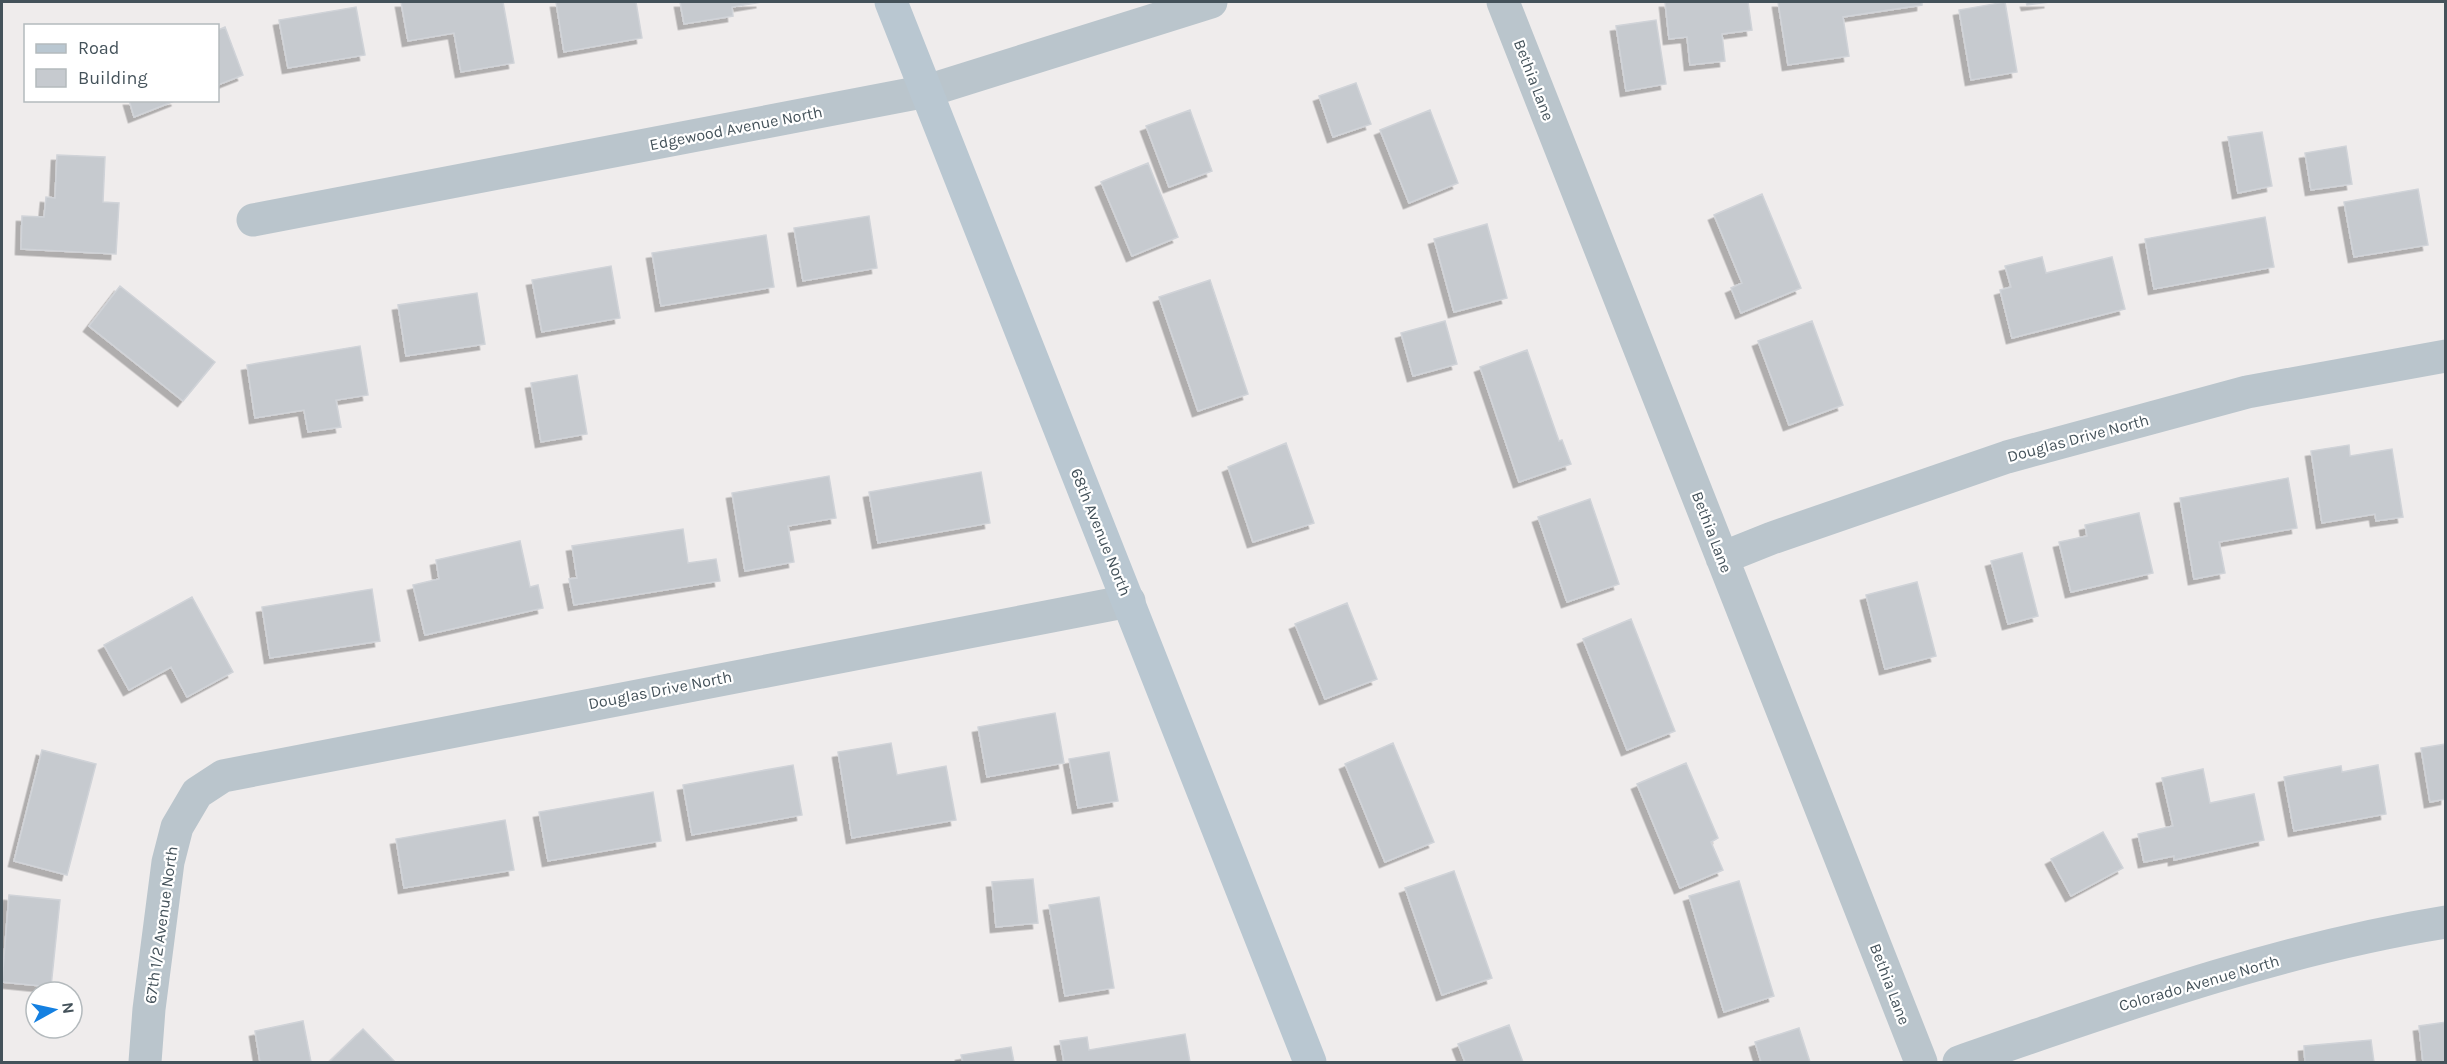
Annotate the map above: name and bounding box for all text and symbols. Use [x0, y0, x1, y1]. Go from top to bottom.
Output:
legend [24, 24, 219, 102]
text: Road [78, 37, 119, 59]
street label: Bethia Lane [1510, 37, 1558, 123]
text: Building [78, 67, 148, 89]
street label: Edgewood Avenue North [648, 102, 824, 154]
street label: Douglas Drive North [2005, 410, 2151, 466]
street label: 68th Avenue North [1067, 465, 1135, 599]
street label: Bethia Lane [1688, 489, 1736, 575]
street label: Douglas Drive North [587, 667, 733, 713]
street label: 67th 1/2 Avenue North [141, 845, 181, 1005]
street label: Bethia Lane [1866, 941, 1914, 1027]
street label: Colorado Avenue North [2117, 951, 2281, 1015]
north arrow [24, 980, 84, 1040]
text: N [58, 1001, 79, 1015]

